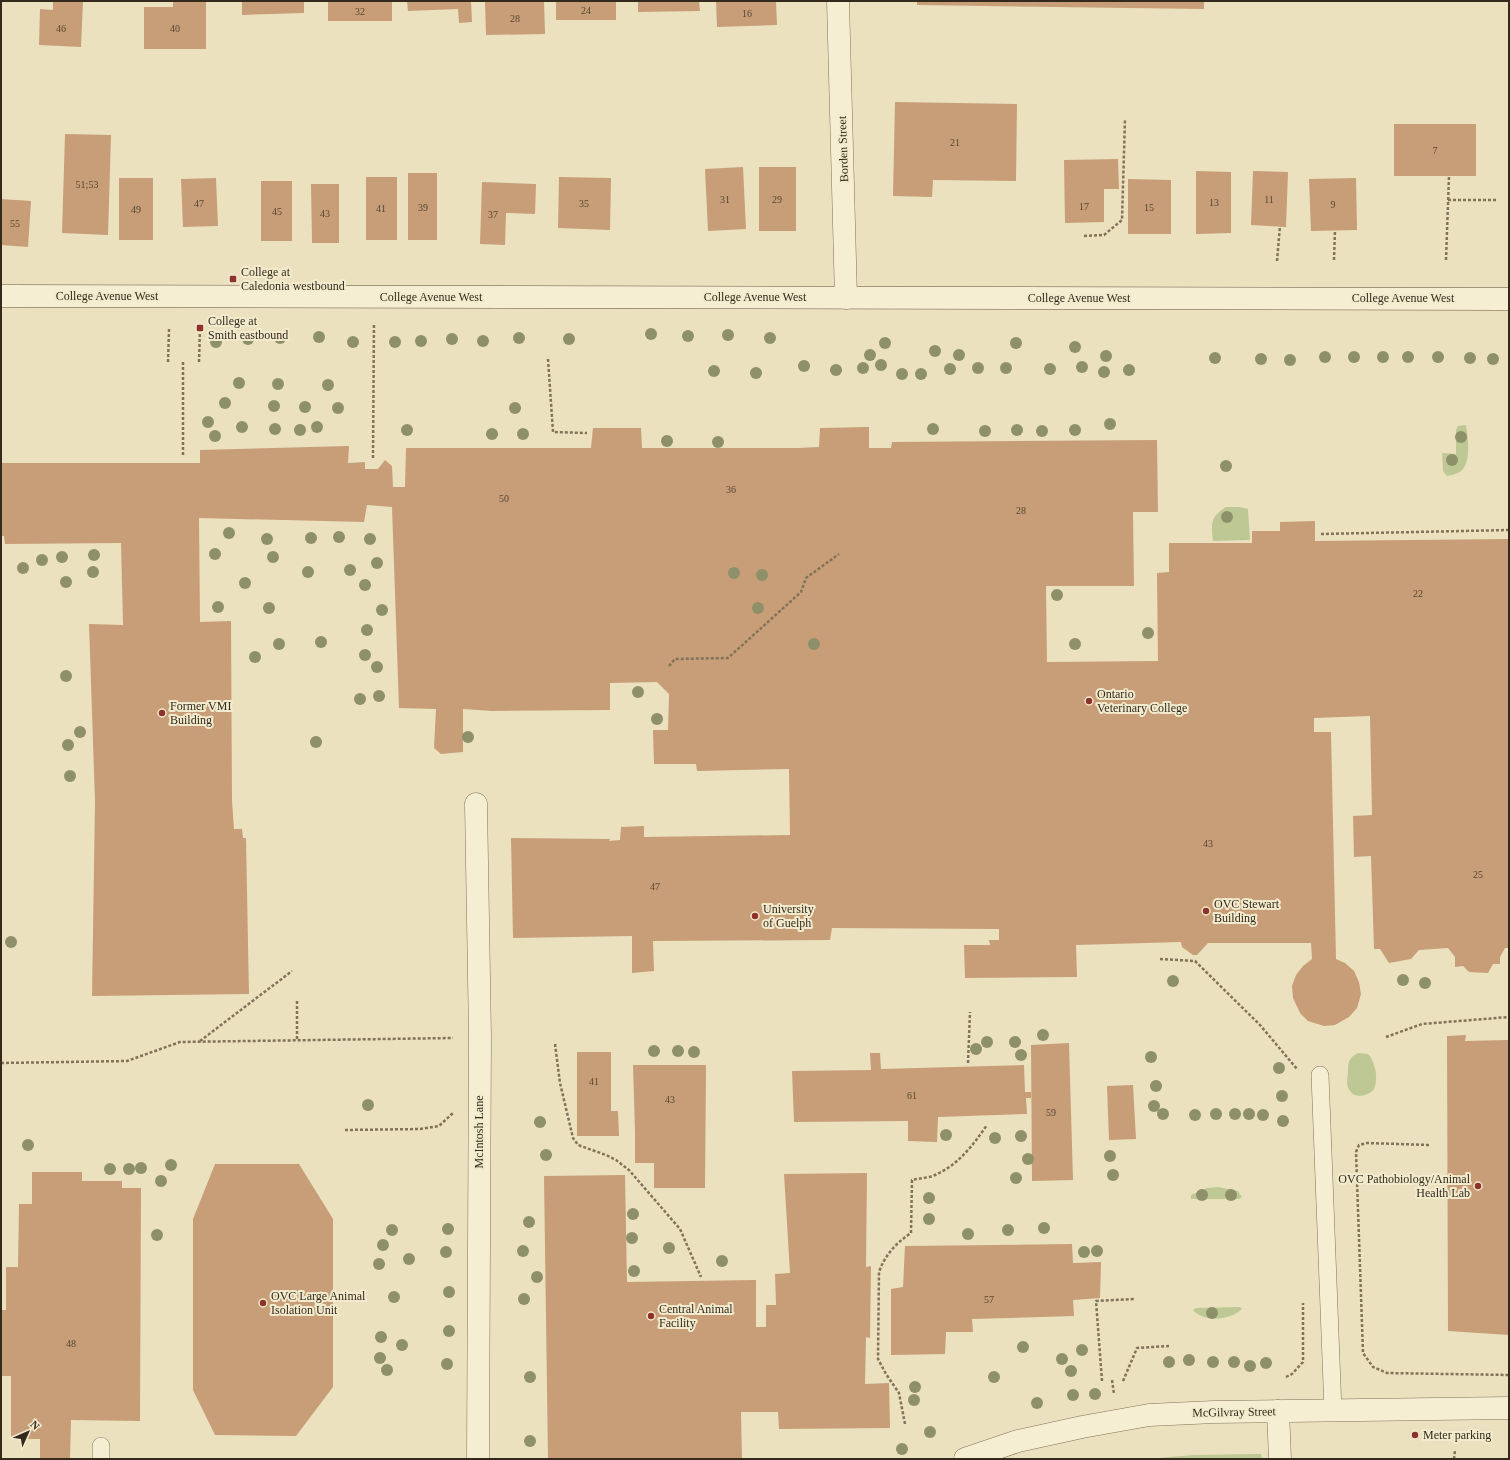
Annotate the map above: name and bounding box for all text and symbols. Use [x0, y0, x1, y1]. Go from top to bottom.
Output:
house number: 24 [581, 5, 591, 16]
house number: 32 [355, 6, 365, 17]
house number: 16 [742, 8, 752, 19]
house number: 28 [510, 13, 520, 24]
house number: 46 [56, 23, 66, 34]
house number: 40 [170, 23, 180, 34]
street label: Borden Street [835, 115, 851, 182]
house number: 21 [950, 137, 960, 148]
house number: 7 [1433, 145, 1438, 156]
house number: 51;53 [76, 179, 98, 190]
house number: 31 [720, 194, 730, 205]
house number: 29 [772, 194, 782, 205]
house number: 11 [1264, 194, 1274, 205]
house number: 13 [1209, 197, 1219, 208]
house number: 47 [194, 198, 204, 209]
house number: 35 [579, 198, 589, 209]
house number: 9 [1331, 199, 1336, 210]
house number: 17 [1079, 201, 1089, 212]
house number: 39 [418, 202, 428, 213]
house number: 15 [1144, 202, 1154, 213]
house number: 41 [376, 203, 386, 214]
house number: 49 [131, 204, 141, 215]
house number: 45 [272, 206, 282, 217]
house number: 43 [320, 208, 330, 219]
house number: 37 [488, 209, 498, 220]
house number: 55 [10, 218, 20, 229]
place label: College at Caledonia westbound [241, 265, 345, 293]
marker: College at Caledonia westbound [228, 274, 238, 284]
street label: College Avenue West [56, 289, 159, 303]
street label: College Avenue West [380, 290, 483, 304]
street label: College Avenue West [704, 290, 807, 304]
street label: College Avenue West [1028, 291, 1131, 305]
street label: College Avenue West [1352, 291, 1455, 305]
place label: College at Smith eastbound [208, 314, 288, 342]
marker: College at Smith eastbound [195, 323, 205, 333]
house number: 36 [726, 484, 736, 495]
house number: 50 [499, 493, 509, 504]
house number: 28 [1016, 505, 1026, 516]
house number: 22 [1413, 588, 1423, 599]
place label: Ontario Veterinary College [1097, 687, 1187, 715]
marker: Ontario Veterinary College [1084, 696, 1094, 706]
place label: Former VMI Building [170, 699, 231, 727]
marker: Former VMI Building [157, 708, 167, 718]
house number: 43 [1203, 838, 1213, 849]
house number: 25 [1473, 869, 1483, 880]
house number: 47 [650, 881, 660, 892]
place label: OVC Stewart Building [1214, 897, 1280, 925]
place label: University of Guelph [763, 902, 814, 930]
marker: OVC Stewart Building [1201, 906, 1211, 916]
marker: University of Guelph [750, 911, 760, 921]
house number: 41 [589, 1076, 599, 1087]
house number: 61 [907, 1090, 917, 1101]
house number: 43 [665, 1094, 675, 1105]
street label: McIntosh Lane [472, 1096, 486, 1168]
house number: 59 [1046, 1107, 1056, 1118]
place label: OVC Pathobiology/Animal Health Lab [1338, 1172, 1471, 1200]
marker: OVC Pathobiology/Animal Health Lab [1473, 1181, 1483, 1191]
place label: OVC Large Animal Isolation Unit [271, 1289, 366, 1317]
house number: 57 [984, 1294, 994, 1305]
marker: OVC Large Animal Isolation Unit [258, 1298, 268, 1308]
place label: Central Animal Facility [659, 1302, 733, 1330]
marker: Central Animal Facility [646, 1311, 656, 1321]
house number: 48 [66, 1338, 76, 1349]
street label: McGilvray Street [1192, 1404, 1277, 1420]
north arrow [8, 1412, 48, 1452]
text: N [28, 1418, 42, 1432]
place label: Meter parking [1423, 1428, 1491, 1442]
marker: Meter parking [1410, 1430, 1420, 1440]

